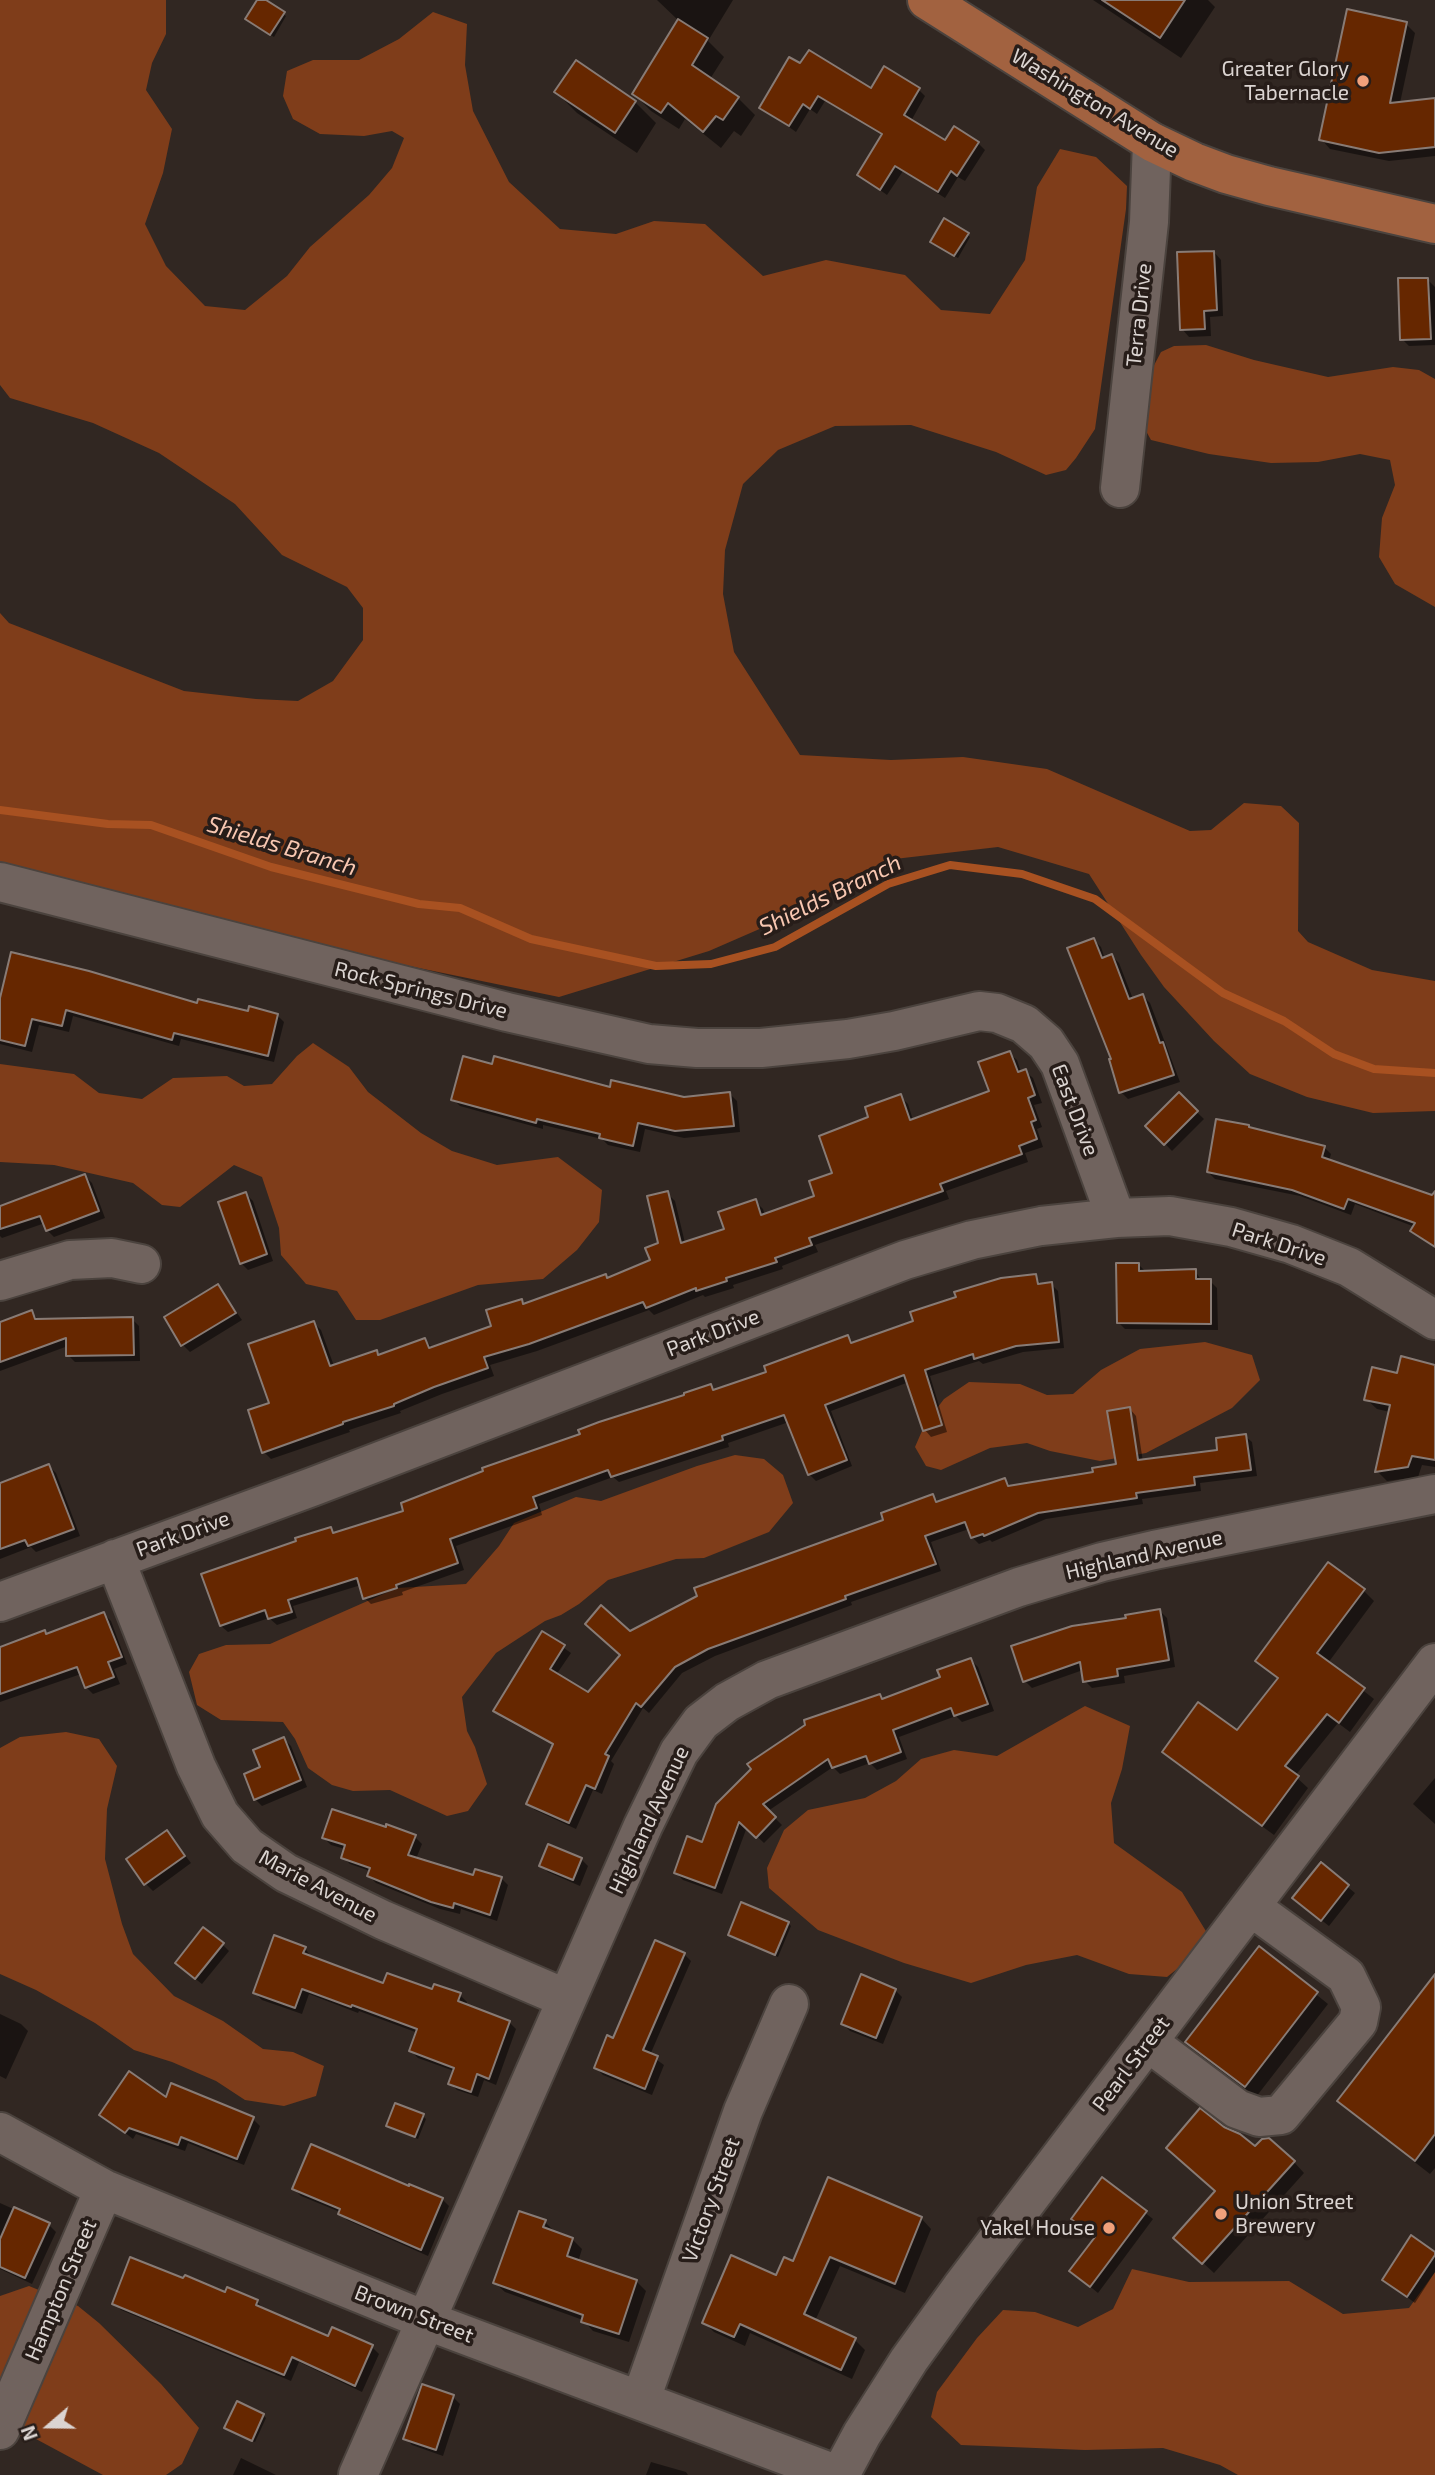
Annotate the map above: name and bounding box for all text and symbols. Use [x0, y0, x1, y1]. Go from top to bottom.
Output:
street label: Washington Avenue [1007, 43, 1183, 163]
place label: Greater Glory Tabernacle [1222, 56, 1349, 106]
marker: Greater Glory Tabernacle [1355, 73, 1371, 89]
street label: Terra Drive [1121, 262, 1157, 368]
water label: Shields Branch [204, 810, 360, 882]
water label: Shields Branch [754, 849, 906, 941]
street label: Rock Springs Drive [332, 956, 510, 1024]
street label: East Drive [1046, 1060, 1104, 1160]
street label: Park Drive [1229, 1217, 1329, 1271]
street label: Park Drive [663, 1304, 763, 1362]
street label: Park Drive [133, 1505, 233, 1563]
street label: Highland Avenue [1063, 1525, 1225, 1585]
street label: Highland Avenue [604, 1742, 694, 1898]
street label: Marie Avenue [255, 1844, 381, 1928]
street label: Pearl Street [1087, 2011, 1175, 2117]
street label: Victory Street [677, 2134, 745, 2266]
place label: Union Street Brewery [1235, 2189, 1354, 2239]
marker: Union Street Brewery [1213, 2206, 1229, 2222]
street label: Hampton Street [20, 2215, 102, 2365]
place label: Yakel House [980, 2215, 1095, 2241]
marker: Yakel House [1101, 2220, 1117, 2236]
street label: Brown Street [351, 2280, 477, 2348]
north arrow [14, 2391, 84, 2461]
text: N [16, 2423, 42, 2444]

